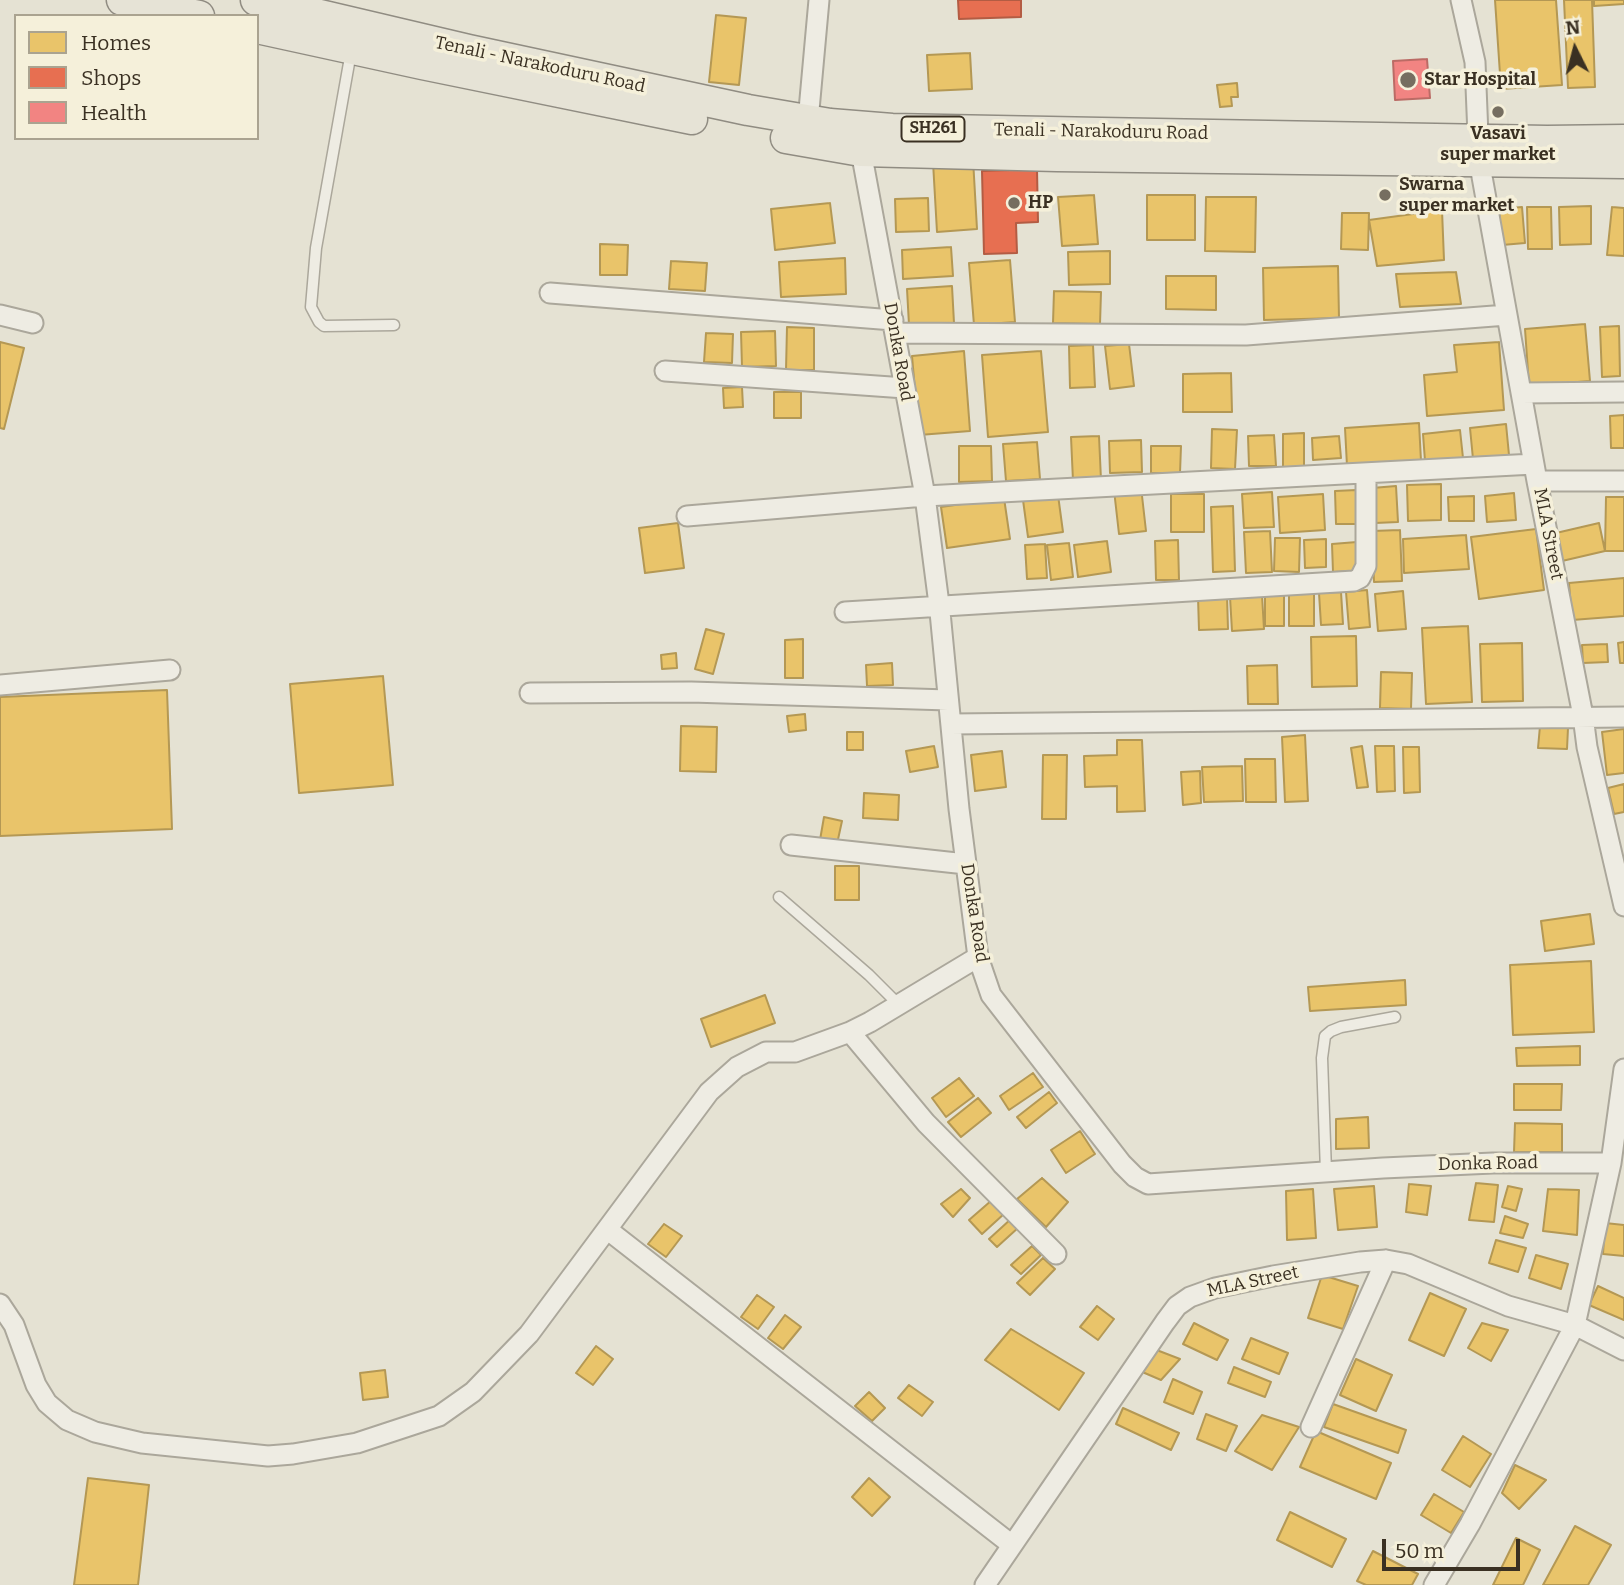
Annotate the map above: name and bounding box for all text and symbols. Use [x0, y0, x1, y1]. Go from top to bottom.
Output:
legend [14, 14, 259, 140]
north arrow [1540, 14, 1610, 84]
text: N [1564, 15, 1581, 40]
text: Homes [81, 30, 151, 56]
street label: Tenali - Narakoduru Road [433, 32, 647, 98]
text: Shops [81, 65, 141, 91]
place label: Star Hospital [1424, 69, 1536, 91]
marker: Star Hospital [1398, 70, 1418, 90]
text: Health [81, 100, 147, 126]
marker: Vasavi super market [1490, 104, 1506, 120]
road number: SH261 [902, 116, 964, 141]
street label: Tenali - Narakoduru Road [994, 119, 1208, 145]
place label: Vasavi super market [1440, 123, 1556, 166]
place label: Swarna super market [1399, 174, 1514, 216]
marker: Swarna super market [1377, 187, 1393, 203]
place label: HP [1028, 192, 1053, 214]
marker: HP [1006, 195, 1022, 211]
street label: Donka Road [879, 301, 917, 403]
street label: MLA Street [1529, 486, 1567, 582]
street label: Donka Road [956, 862, 992, 964]
street label: Donka Road [1438, 1152, 1538, 1176]
street label: MLA Street [1205, 1262, 1301, 1302]
scale bar [1386, 1526, 1524, 1570]
text: 50 m [1395, 1538, 1444, 1564]

